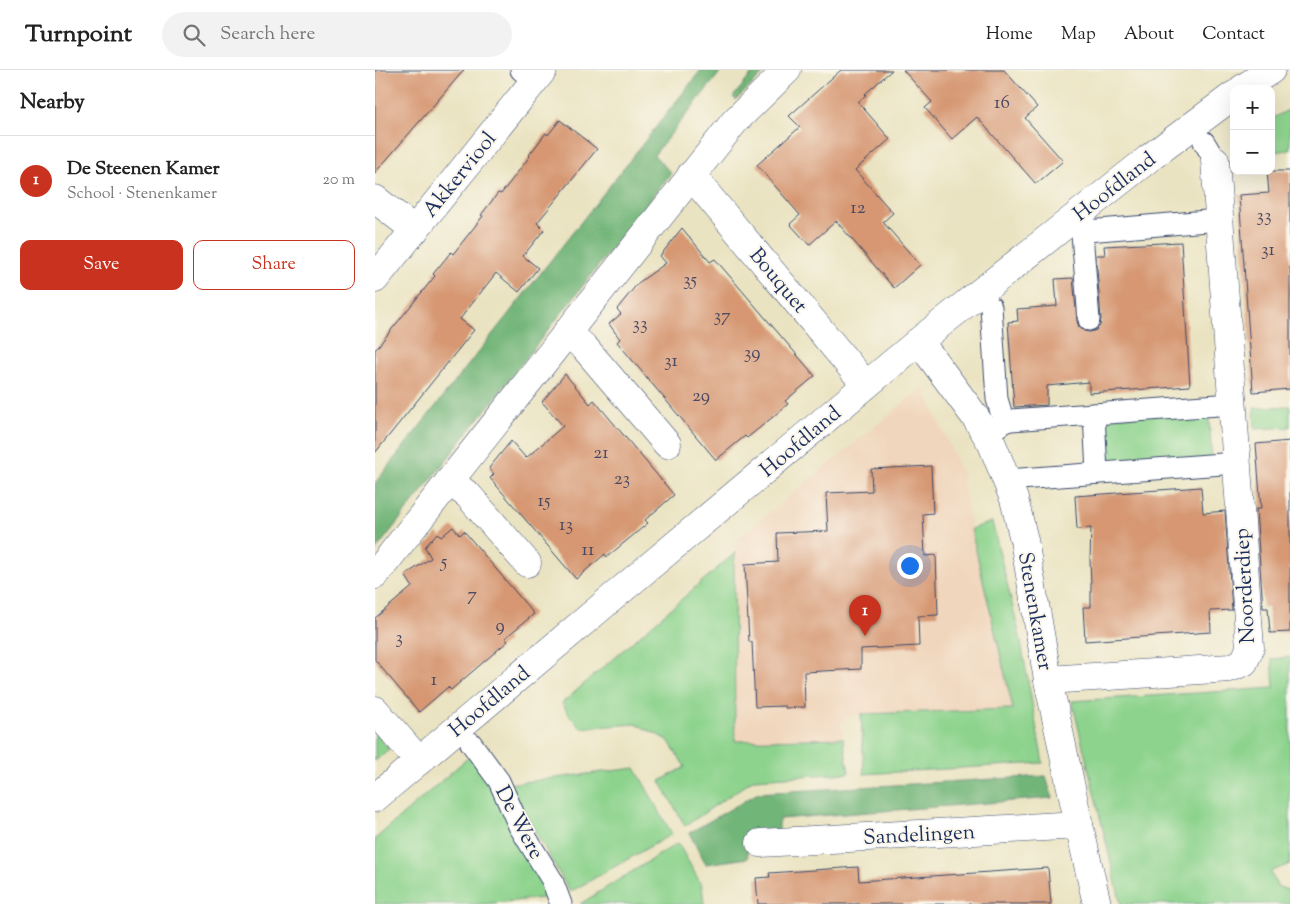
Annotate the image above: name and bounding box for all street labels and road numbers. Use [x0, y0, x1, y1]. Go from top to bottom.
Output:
street label: Akkerviool [417, 126, 505, 225]
street label: Hoofdland [1067, 146, 1163, 230]
street label: Bouquet [741, 242, 814, 321]
street label: Hoofdland [754, 399, 849, 485]
street label: Noorderdiep [1228, 527, 1264, 644]
street label: Stenenkamer [1009, 550, 1059, 673]
street label: Hoofdland [443, 659, 538, 745]
street label: De Were [486, 781, 550, 865]
street label: Sandelingen [862, 818, 976, 854]

